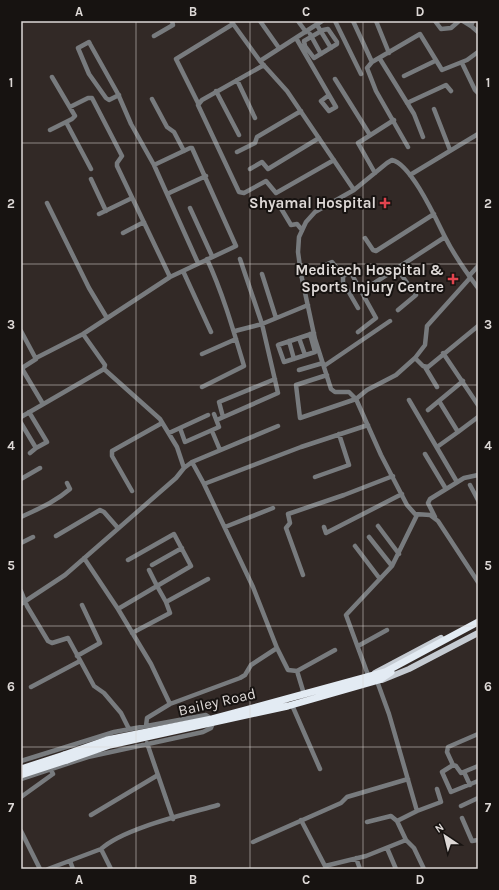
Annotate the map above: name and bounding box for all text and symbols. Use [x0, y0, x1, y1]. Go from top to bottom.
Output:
text: A [75, 4, 83, 19]
text: B [189, 4, 197, 19]
text: C [302, 4, 310, 19]
text: D [416, 4, 425, 19]
text: 1 [9, 75, 13, 90]
text: 1 [486, 75, 490, 90]
place label: Shyamal Hospital [249, 194, 376, 212]
text: 2 [7, 196, 15, 211]
text: 2 [484, 196, 492, 211]
marker: Shyamal Hospital [379, 197, 391, 209]
place label: Meditech Hospital & Sports Injury Centre [295, 261, 444, 296]
marker: Meditech Hospital & Sports Injury Centre [447, 273, 459, 285]
text: 3 [7, 317, 15, 332]
text: 3 [484, 317, 492, 332]
text: 4 [7, 438, 15, 453]
text: 4 [484, 438, 492, 453]
text: 5 [7, 558, 15, 573]
text: 5 [484, 558, 492, 573]
text: 6 [7, 679, 15, 694]
text: 6 [484, 679, 492, 694]
street label: Bailey Road [176, 684, 258, 720]
text: 7 [8, 800, 15, 815]
text: 7 [485, 800, 492, 815]
north arrow [425, 816, 465, 856]
text: N [433, 821, 447, 836]
text: A [75, 872, 83, 887]
text: B [189, 872, 197, 887]
text: C [302, 872, 310, 887]
text: D [416, 872, 425, 887]

